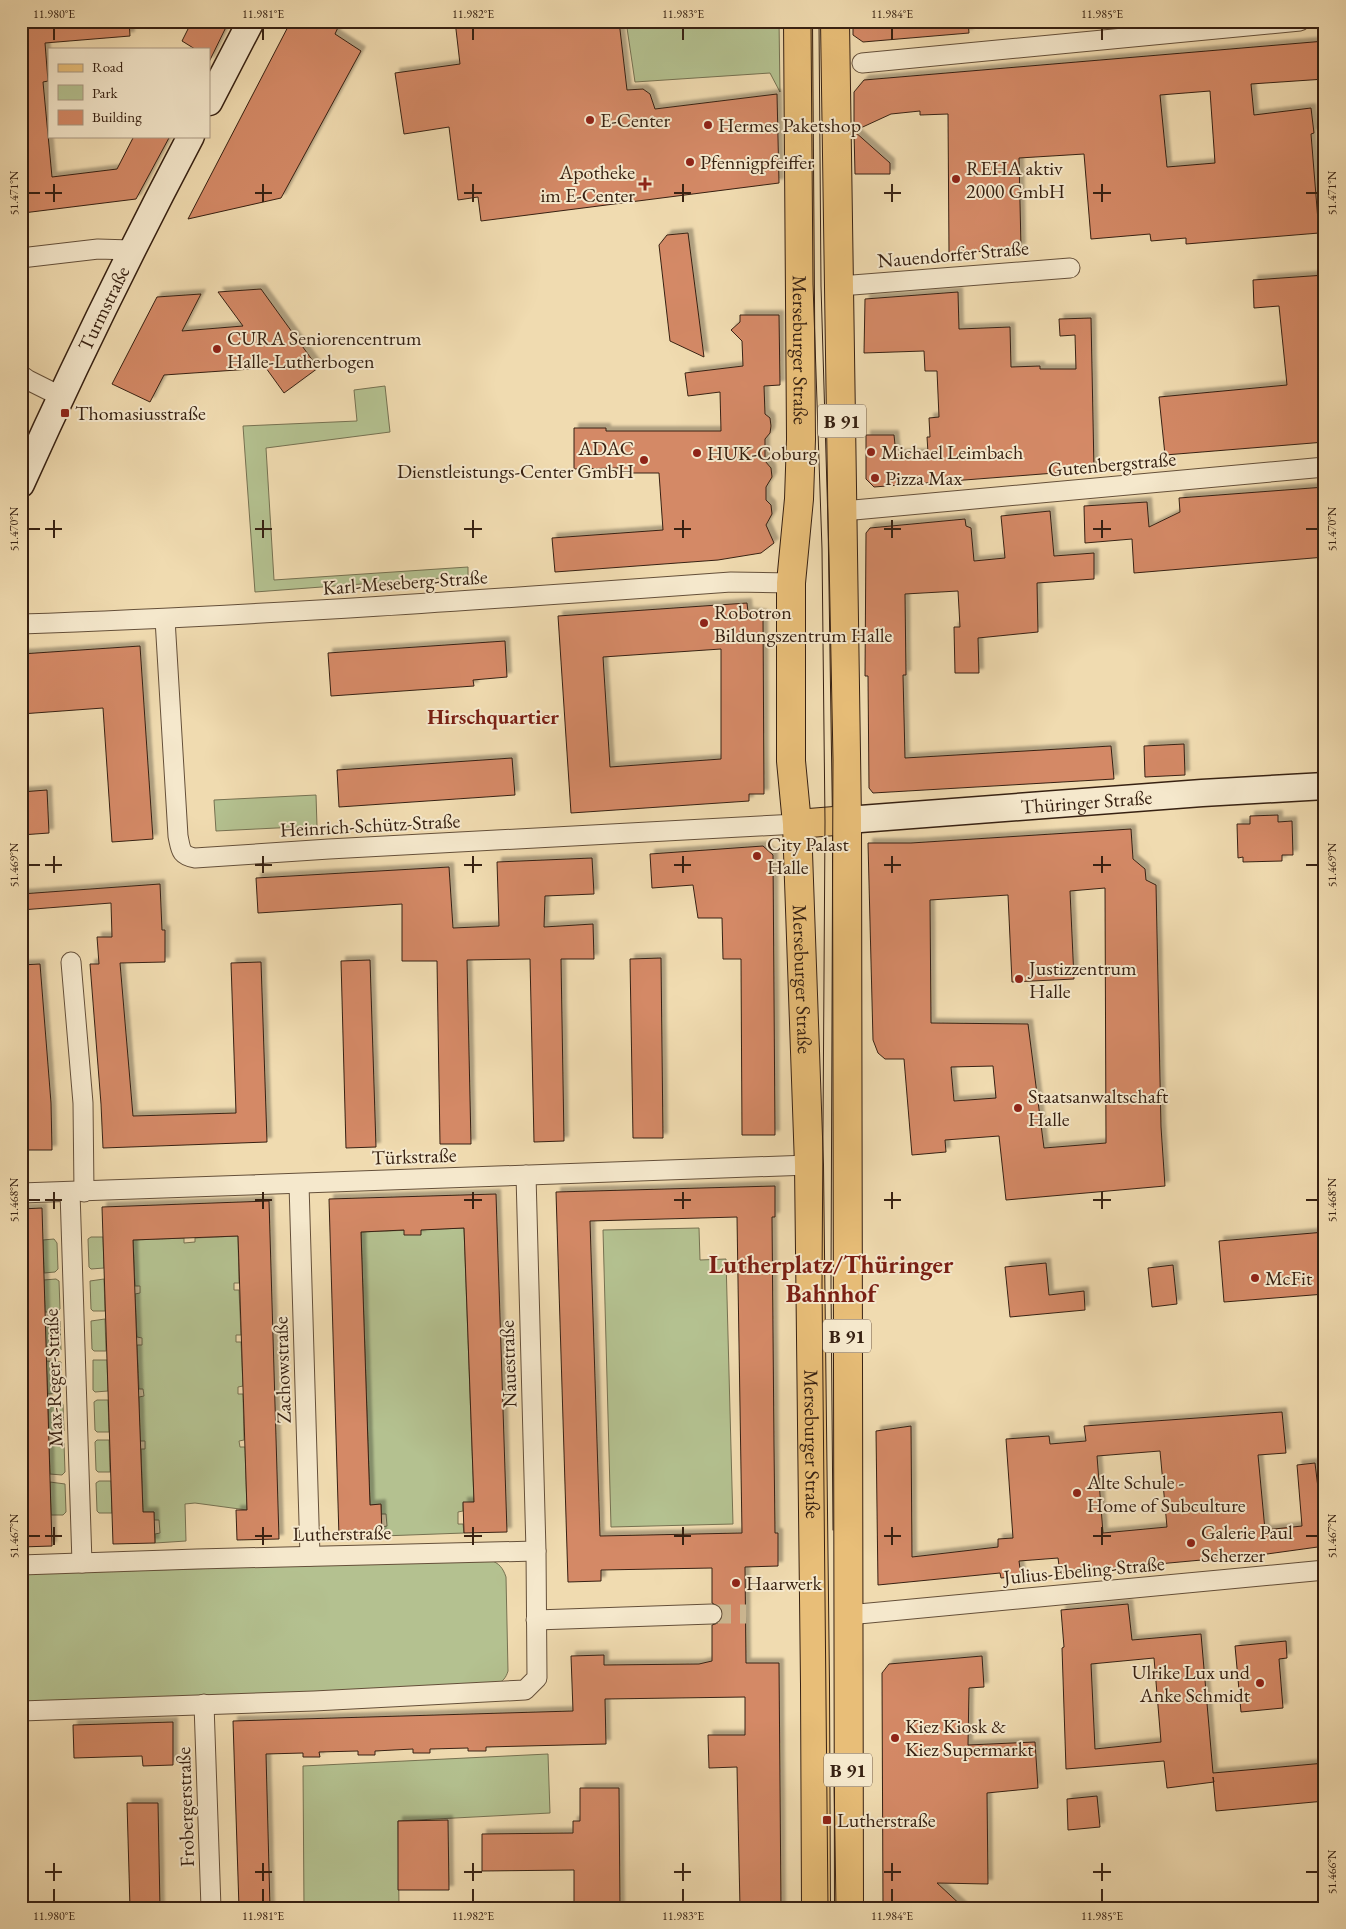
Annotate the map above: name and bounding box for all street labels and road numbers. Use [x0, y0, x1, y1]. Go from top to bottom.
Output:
street label: Nauendorfer Straße [876, 234, 1030, 274]
street label: Turmstraße [72, 261, 135, 355]
street label: Merseburger Straße [787, 275, 814, 425]
road number: B 91 [818, 404, 866, 438]
street label: Gutenbergstraße [1047, 445, 1177, 483]
street label: Karl-Meseberg-Straße [322, 563, 489, 601]
street label: Thüringer Straße [1020, 784, 1153, 820]
street label: Heinrich-Schütz-Straße [279, 807, 461, 843]
street label: Merseburger Straße [787, 904, 818, 1054]
street label: Türkstraße [371, 1142, 457, 1170]
street label: Max-Reger-Straße [38, 1308, 68, 1448]
street label: Zachowstraße [267, 1316, 297, 1424]
street label: Nauestraße [493, 1320, 523, 1408]
road number: B 91 [823, 1320, 871, 1352]
street label: Merseburger Straße [798, 1369, 826, 1519]
street label: Lutherstraße [292, 1519, 392, 1547]
street label: Julius-Ebeling-Straße [1000, 1550, 1166, 1590]
street label: Frobergerstraße [170, 1746, 200, 1867]
road number: B 91 [824, 1754, 872, 1786]

